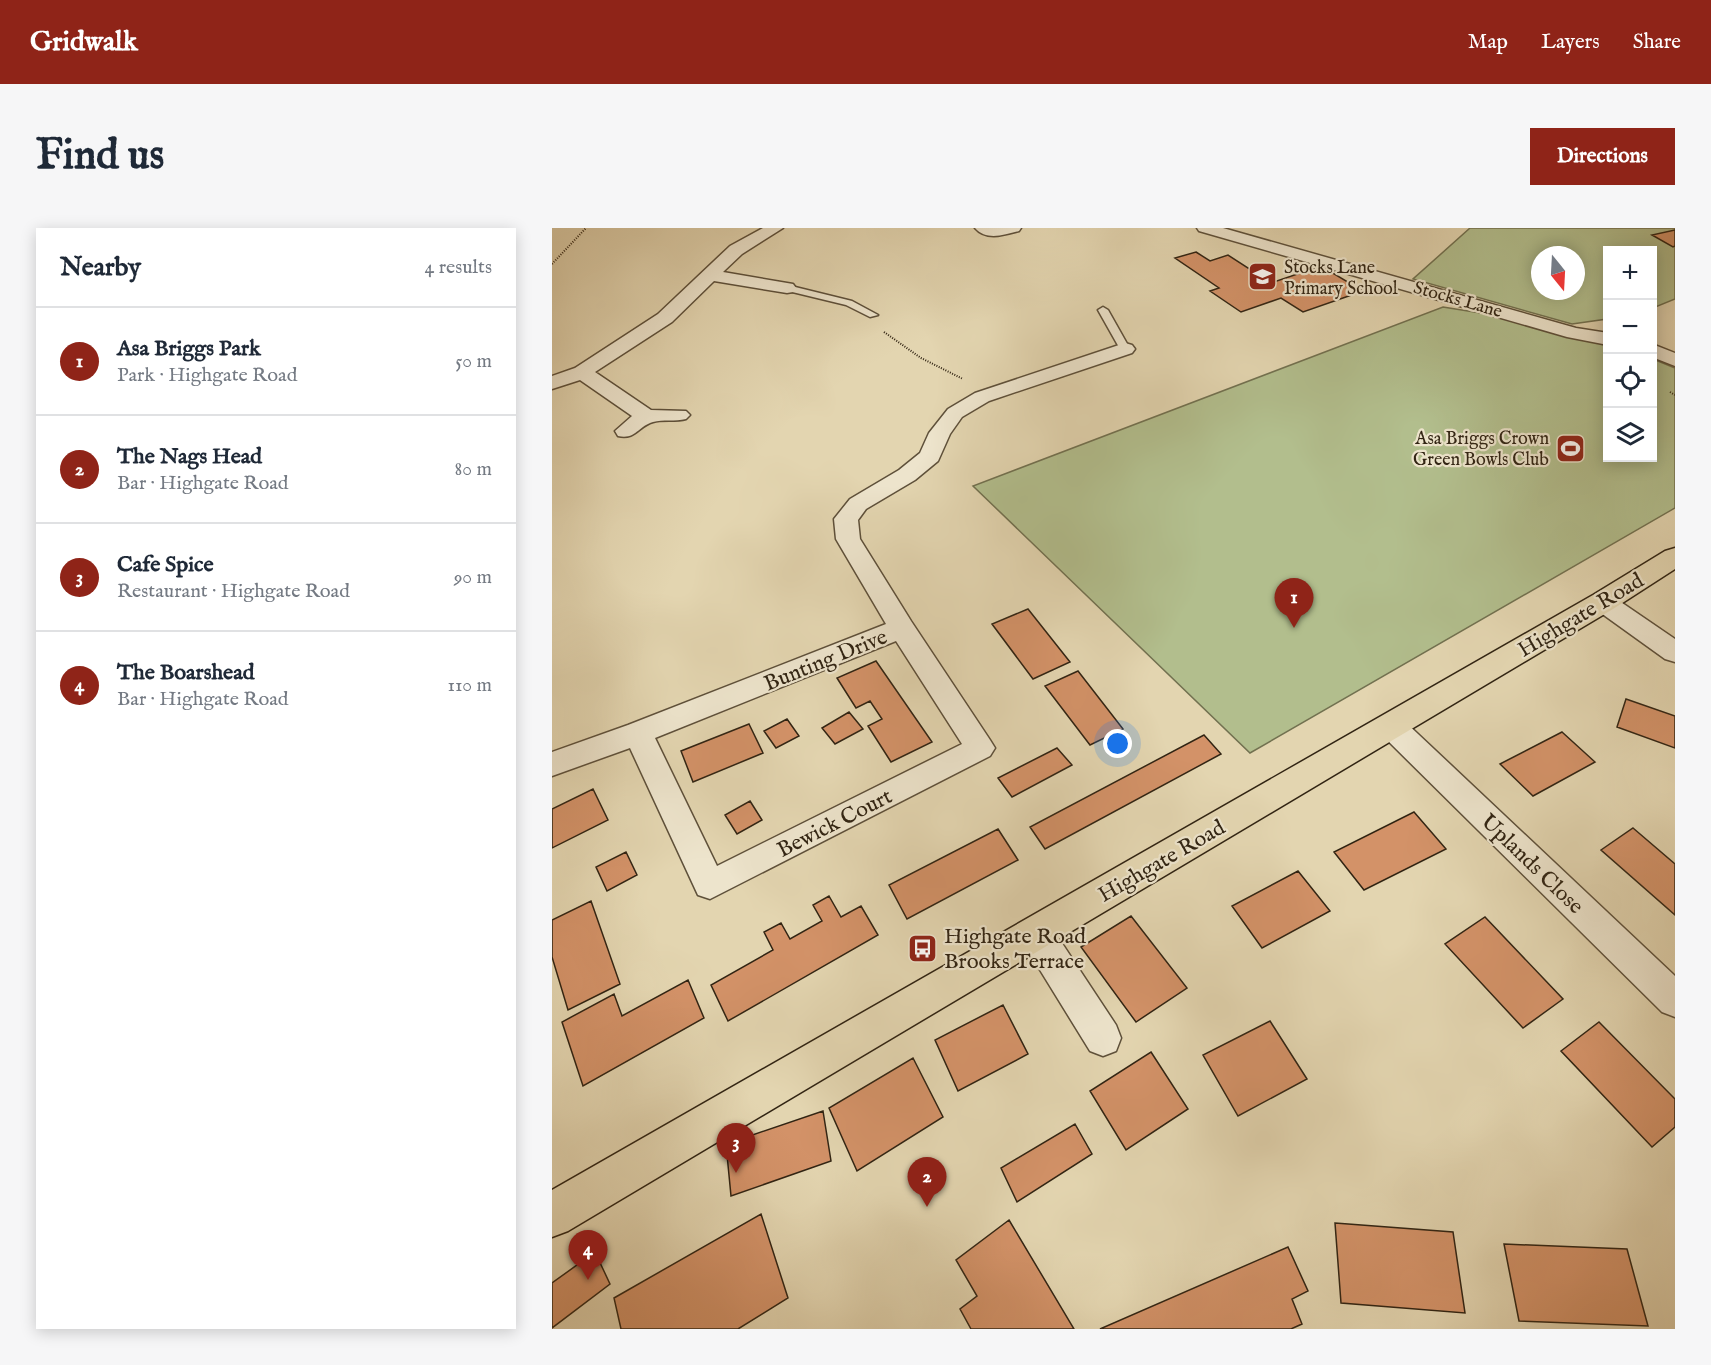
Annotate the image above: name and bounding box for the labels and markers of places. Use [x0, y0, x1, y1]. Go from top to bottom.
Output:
place label: Stocks Lane Primary School [1284, 257, 1398, 301]
school or university icon: Stocks Lane Primary School [1247, 261, 1279, 293]
place label: Asa Briggs Crown Green Bowls Club [1413, 428, 1549, 472]
sports icon: Asa Briggs Crown Green Bowls Club [1554, 432, 1586, 464]
pin: 1 [1274, 578, 1314, 628]
place label: Highgate Road Brooks Terrace [944, 923, 1086, 976]
bus stop icon: Highgate Road Brooks Terrace [907, 932, 939, 964]
pin: 3 [716, 1124, 756, 1173]
pin: 2 [908, 1158, 946, 1207]
pin: 4 [568, 1230, 608, 1280]

